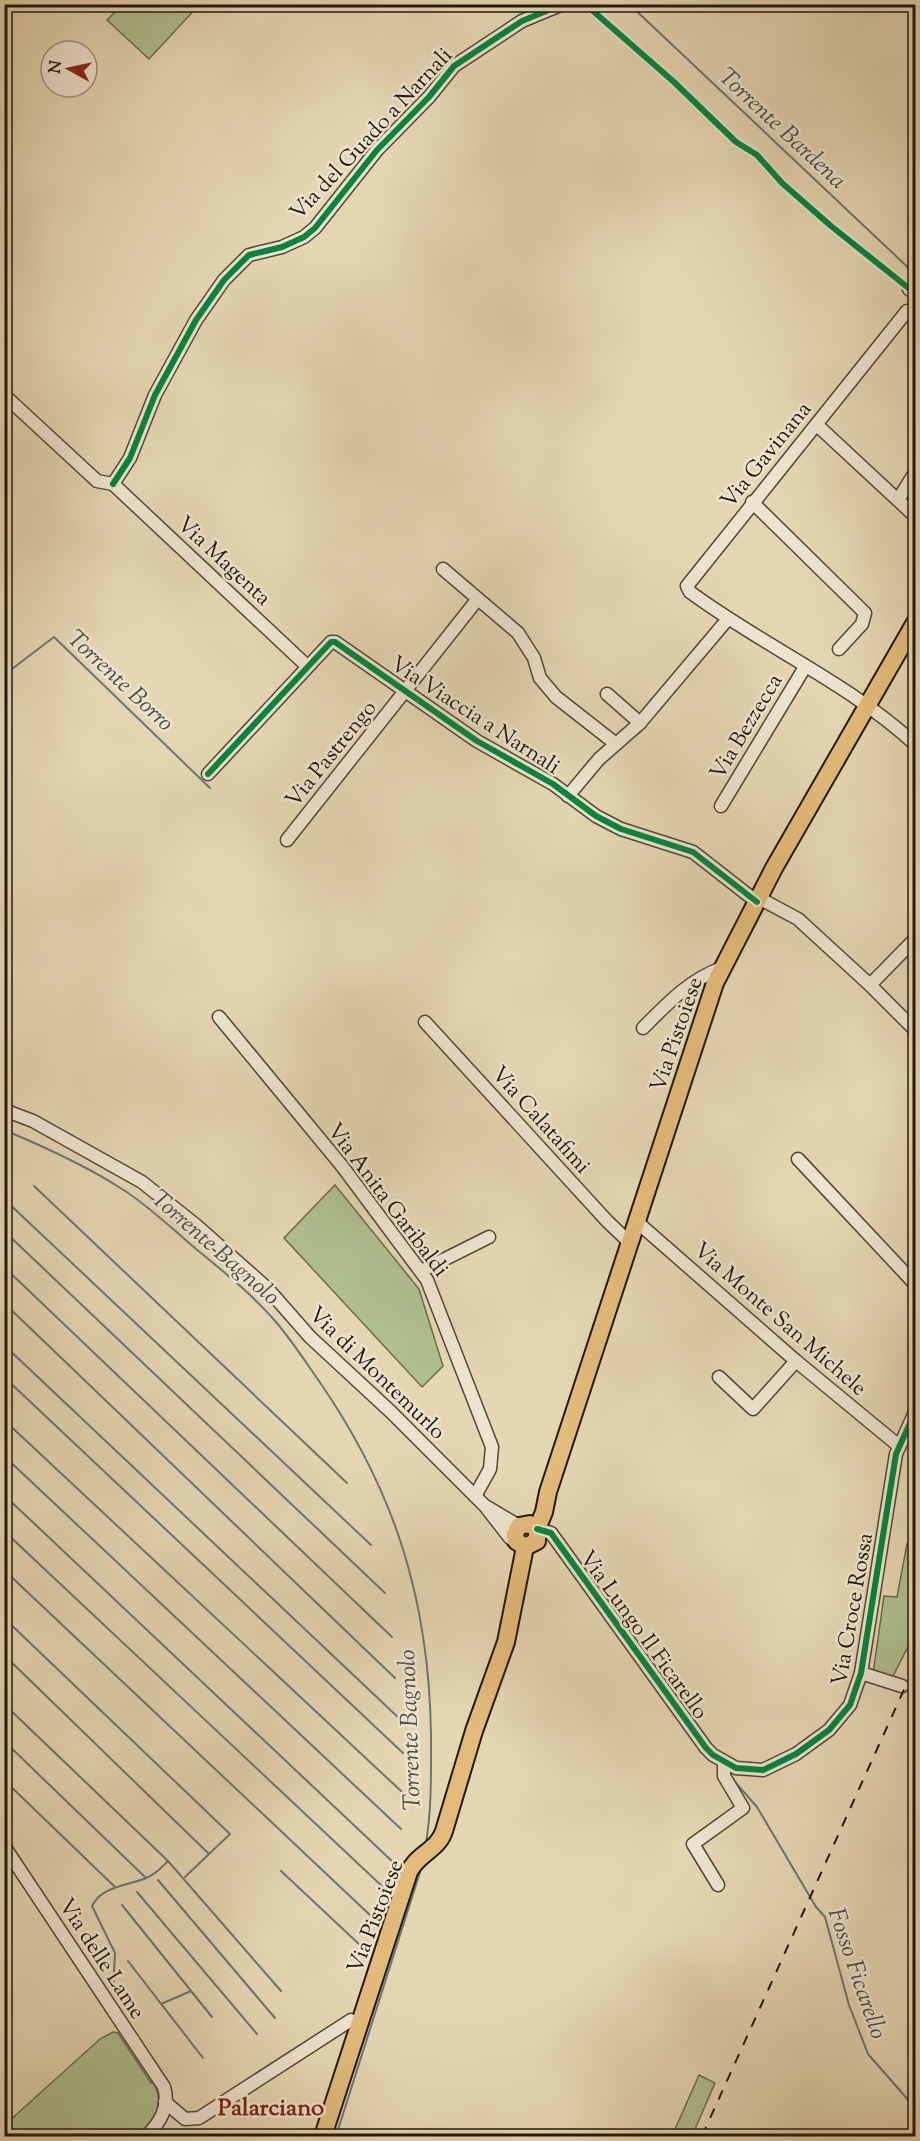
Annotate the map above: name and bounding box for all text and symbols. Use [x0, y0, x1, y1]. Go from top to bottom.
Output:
north arrow [39, 39, 99, 99]
street label: Via del Guado a Narnali [283, 41, 461, 229]
text: N [44, 59, 69, 75]
water label: Torrente Bardena [710, 61, 853, 198]
street label: Via Gavinana [714, 396, 820, 516]
street label: Via Magenta [169, 510, 277, 614]
water label: Torrente Borro [59, 623, 181, 740]
street label: Via Viaccia a Narnali [383, 649, 566, 784]
street label: Via Bezzecca [703, 668, 792, 787]
street label: Via Pastrengo [279, 694, 386, 815]
street label: Via Pistoiese [643, 973, 712, 1097]
street label: Via Calatafimi [483, 1060, 597, 1182]
street label: Via Anita Garibaldi [318, 1117, 455, 1285]
water label: Torrente Bagnolo [143, 1183, 287, 1314]
street label: Via Monte San Michele [685, 1236, 873, 1405]
street label: Via di Montemurlo [300, 1300, 452, 1448]
street label: Via Croce Rossa [825, 1531, 883, 1688]
street label: Via Lungo Il Ficarello [570, 1545, 715, 1727]
water label: Torrente Bagnolo [391, 1649, 431, 1811]
street label: Via Pistoiese [340, 1856, 413, 1979]
street label: Via delle Lame [49, 1893, 152, 2026]
water label: Fosso Ficarello [818, 1903, 894, 2044]
district label: Palarciano [218, 2092, 324, 2126]

